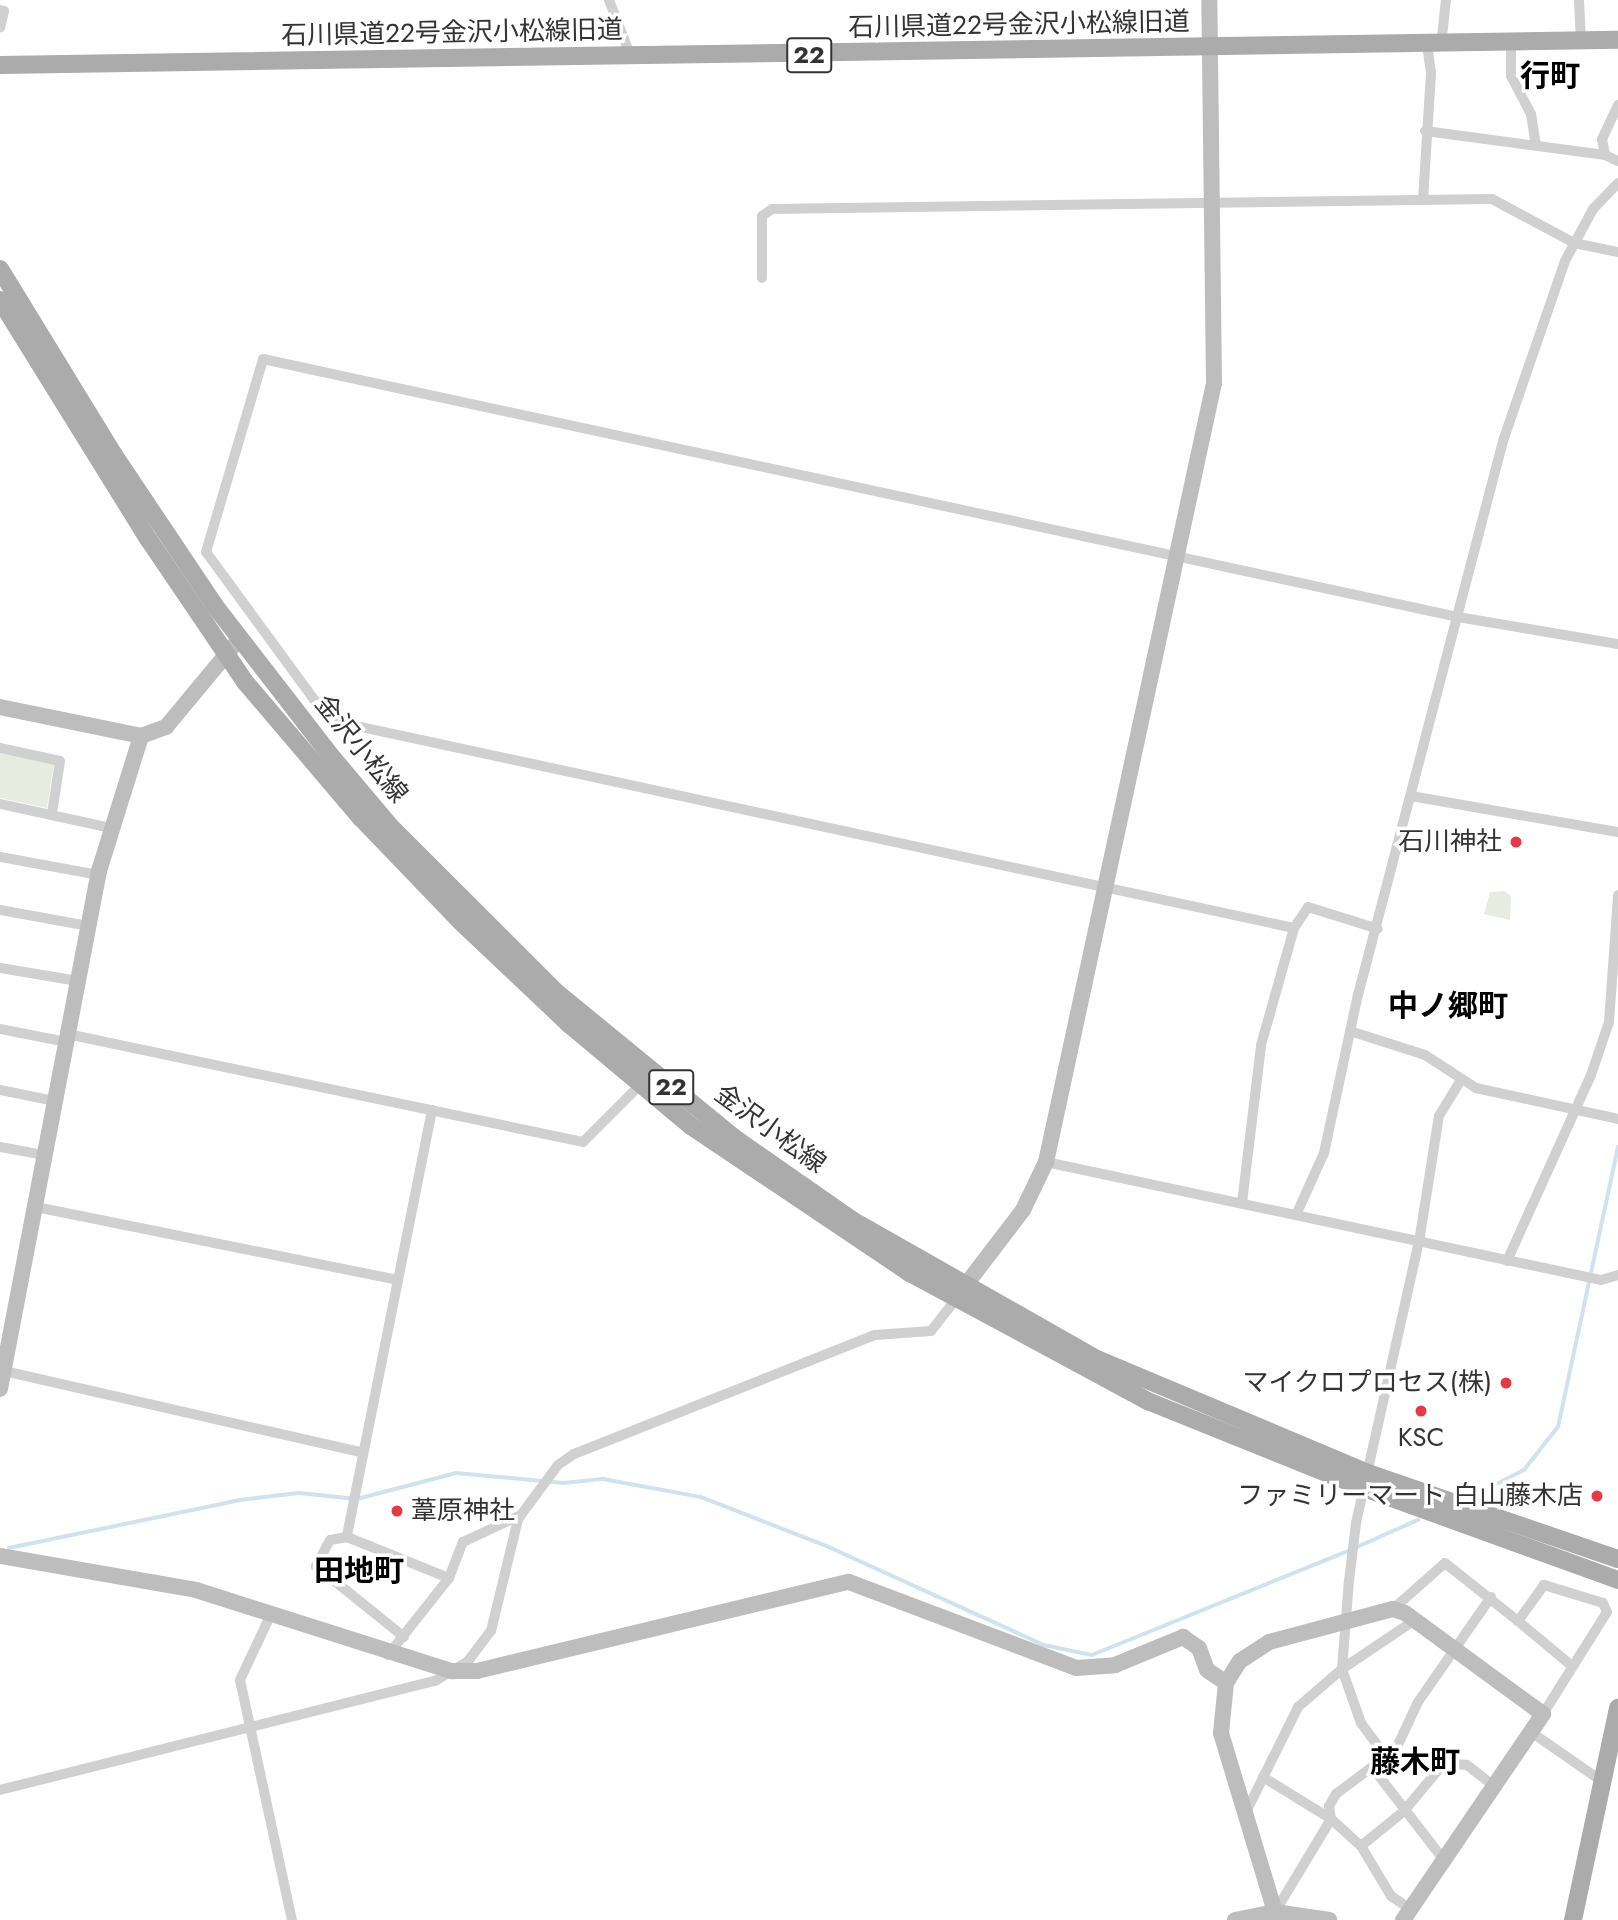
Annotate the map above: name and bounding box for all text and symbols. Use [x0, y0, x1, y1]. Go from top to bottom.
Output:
street label: 石川県道22号金沢小松線旧道 [848, 6, 1190, 44]
street label: 石川県道22号金沢小松線旧道 [281, 14, 623, 52]
road number: 22 [786, 34, 832, 76]
district label: 行町 [1520, 58, 1580, 94]
street label: 金沢小松線 [308, 689, 414, 809]
place label: 石川神社 [1398, 826, 1502, 858]
marker: 石川神社 [1508, 834, 1524, 850]
district label: 中ノ郷町 [1388, 988, 1508, 1024]
road number: 22 [648, 1066, 694, 1107]
street label: 金沢小松線 [708, 1078, 832, 1180]
place label: マイクロプロセス(株) [1242, 1367, 1492, 1399]
marker: マイクロプロセス(株) [1498, 1375, 1514, 1391]
marker: KSC [1413, 1403, 1429, 1419]
place label: KSC [1398, 1422, 1444, 1454]
place label: ファミリーマート 白山藤木店 [1237, 1480, 1583, 1512]
marker: ファミリーマート 白山藤木店 [1589, 1488, 1605, 1504]
place label: 葦原神社 [411, 1495, 515, 1527]
marker: 葦原神社 [389, 1503, 405, 1519]
district label: 田地町 [314, 1553, 404, 1589]
district label: 藤木町 [1370, 1744, 1460, 1780]

